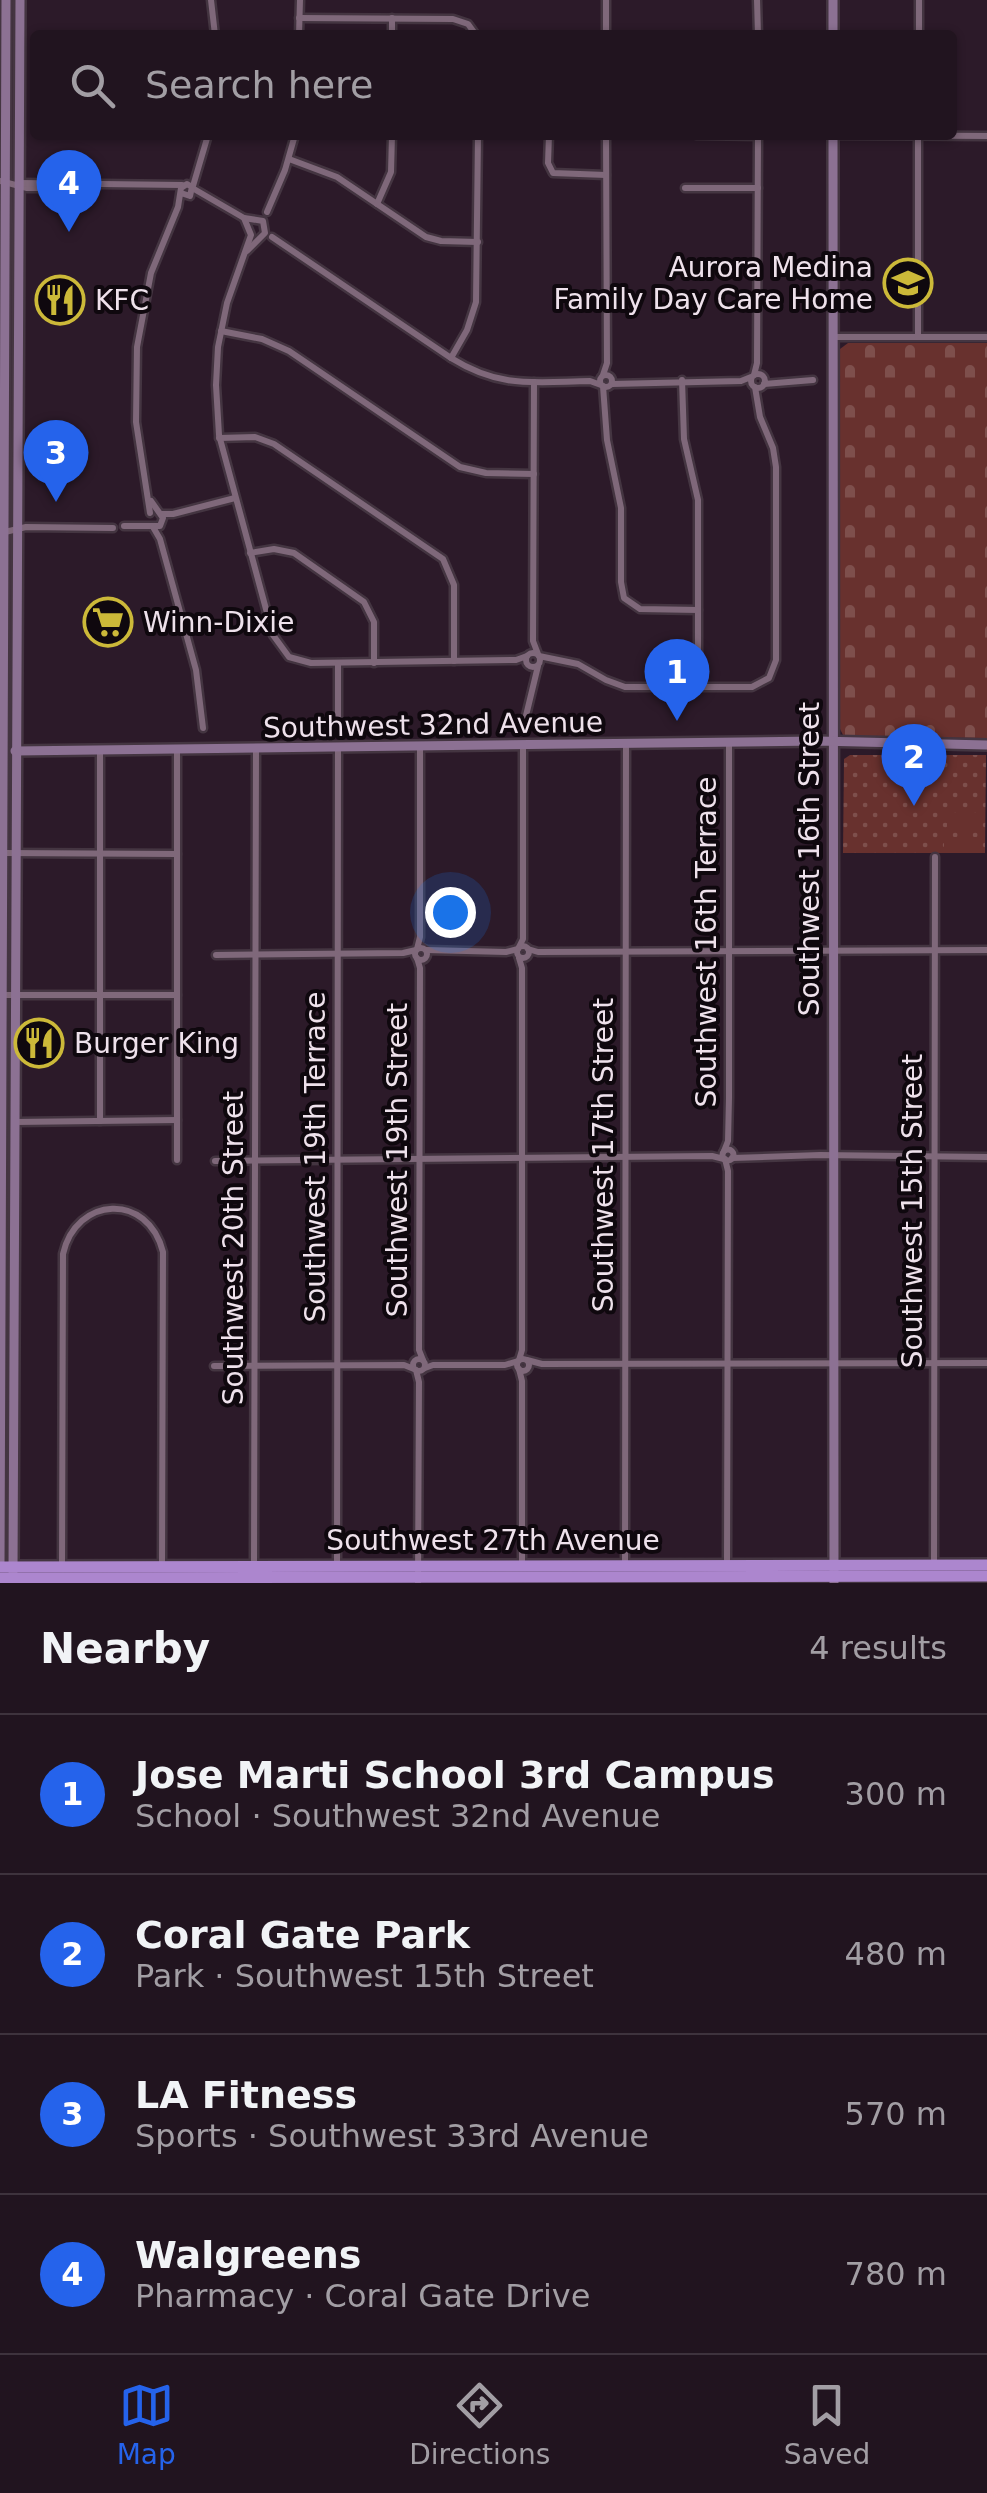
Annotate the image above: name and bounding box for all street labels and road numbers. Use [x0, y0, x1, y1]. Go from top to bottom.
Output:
street label: Southwest 16th Street [793, 702, 826, 1016]
street label: Southwest 32nd Avenue [263, 706, 603, 744]
street label: Southwest 16th Terrace [690, 776, 723, 1108]
street label: Southwest 19th Terrace [299, 991, 332, 1323]
street label: Southwest 17th Street [587, 998, 620, 1312]
street label: Southwest 19th Street [381, 1003, 414, 1317]
street label: Southwest 15th Street [896, 1054, 929, 1368]
street label: Southwest 20th Street [217, 1091, 250, 1405]
street label: Southwest 27th Avenue [326, 1524, 660, 1557]

